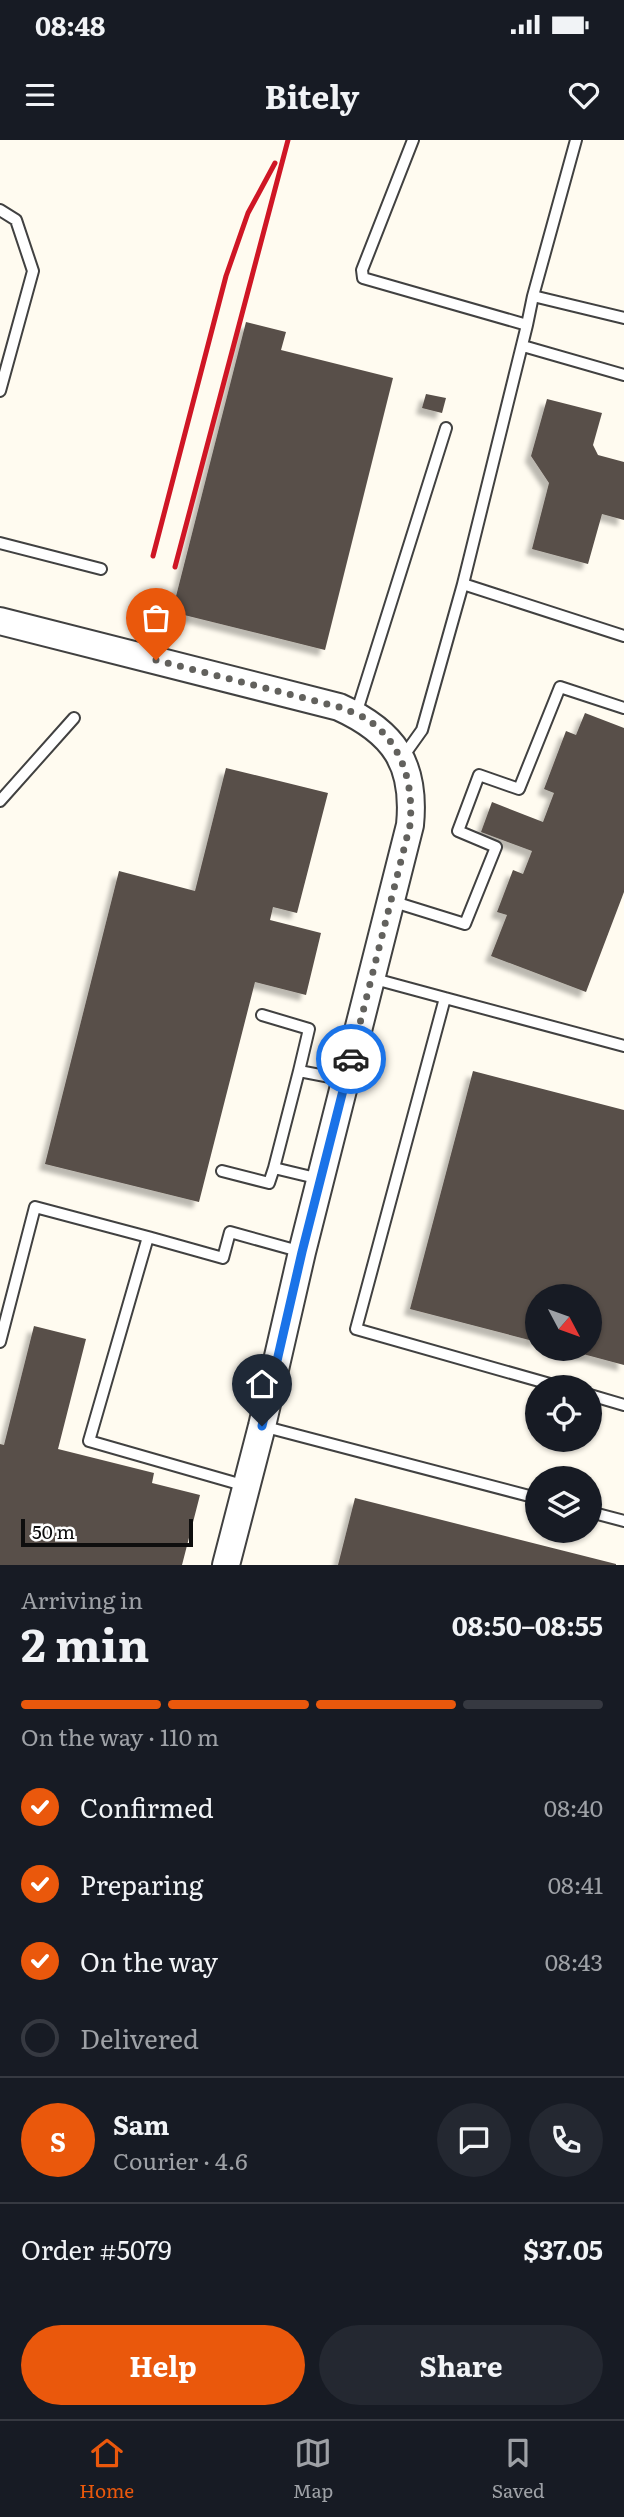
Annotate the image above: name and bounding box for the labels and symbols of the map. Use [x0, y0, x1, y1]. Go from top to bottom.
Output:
pin [126, 588, 186, 660]
courier [316, 1024, 386, 1094]
north arrow [525, 1284, 602, 1362]
pin [232, 1354, 292, 1426]
scale bar [21, 1516, 192, 1548]

